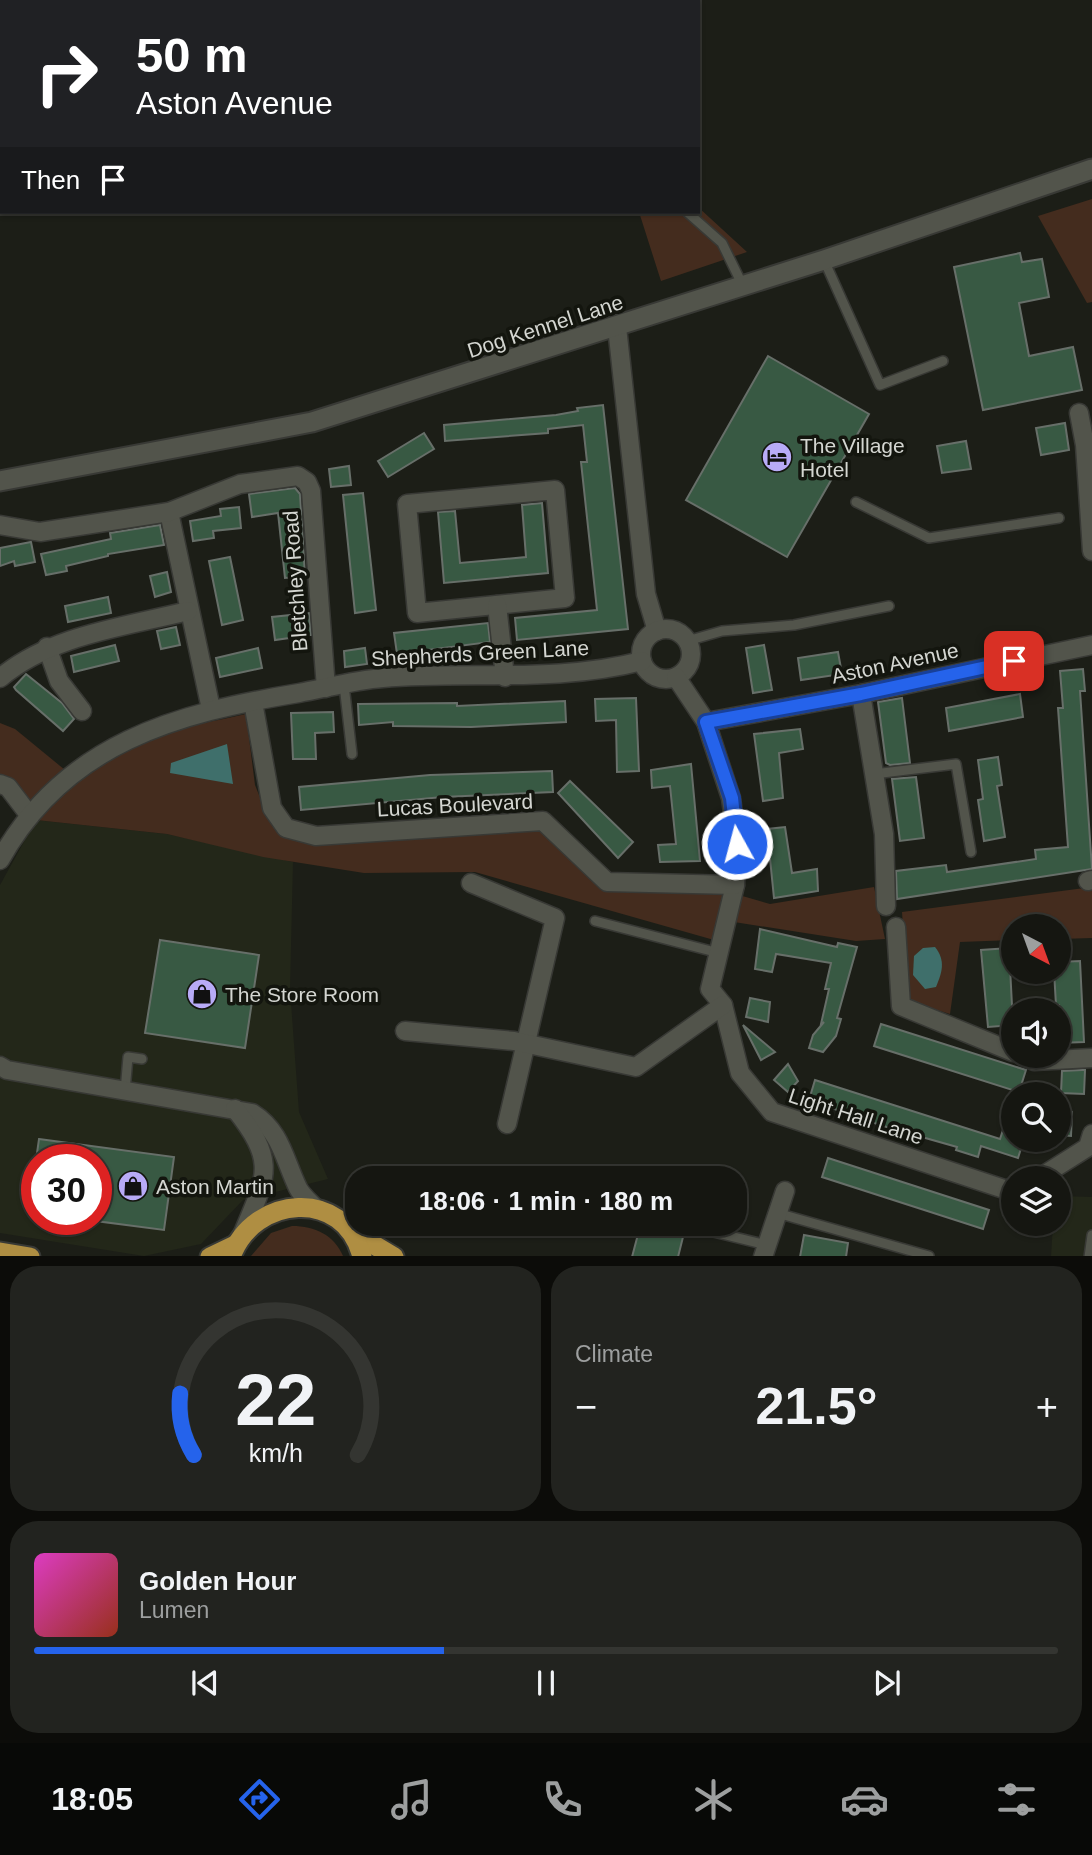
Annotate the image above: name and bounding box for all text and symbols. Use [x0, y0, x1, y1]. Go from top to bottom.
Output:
icon: right [21, 28, 112, 119]
text: 50 m [136, 28, 248, 82]
text: Aston Avenue [136, 85, 333, 121]
icon: arrive [94, 161, 132, 199]
text: Then [21, 165, 80, 195]
street label: Dog Kennel Lane [464, 290, 626, 362]
place label: The Village Hotel [800, 434, 905, 481]
hotel icon: The Village Hotel [760, 440, 794, 474]
street label: Bletchley Road [279, 510, 311, 652]
pin [984, 631, 1044, 691]
street label: Shepherds Green Lane [370, 636, 590, 670]
street label: Aston Avenue [829, 638, 961, 688]
icon: arrive [995, 642, 1033, 680]
street label: Lucas Boulevard [376, 789, 534, 821]
position arrow [700, 807, 774, 881]
north arrow [1001, 914, 1071, 984]
map controls [1001, 914, 1071, 1236]
shop icon: The Store Room [185, 977, 219, 1011]
place label: The Store Room [225, 983, 379, 1006]
button: sound [1001, 998, 1071, 1068]
button: search [1001, 1082, 1071, 1152]
street label: Light Hall Lane [786, 1083, 926, 1149]
speed limit sign: 30 [21, 1144, 112, 1235]
button: layers [1001, 1166, 1071, 1236]
shop icon: Aston Martin [116, 1169, 150, 1203]
place label: Aston Martin [156, 1175, 274, 1198]
text: 18:06 · 1 min · 180 m [419, 1186, 673, 1216]
text: Climate [575, 1341, 653, 1367]
text: 22 [235, 1359, 316, 1440]
text: 21.5° [755, 1377, 878, 1435]
text: − [575, 1386, 597, 1428]
text: + [1036, 1386, 1058, 1428]
text: km/h [248, 1438, 303, 1466]
text: Golden Hour [139, 1566, 296, 1596]
text: Lumen [139, 1597, 209, 1623]
icon: previous [186, 1664, 224, 1702]
icon: pause [527, 1664, 565, 1702]
icon: next [868, 1664, 906, 1702]
icon: directions [235, 1775, 284, 1824]
icon: music [387, 1775, 436, 1824]
icon: phone [538, 1775, 587, 1824]
icon: climate [689, 1775, 738, 1824]
icon: car [840, 1775, 889, 1824]
icon: filters [992, 1775, 1041, 1824]
text: 18:05 [51, 1781, 133, 1817]

